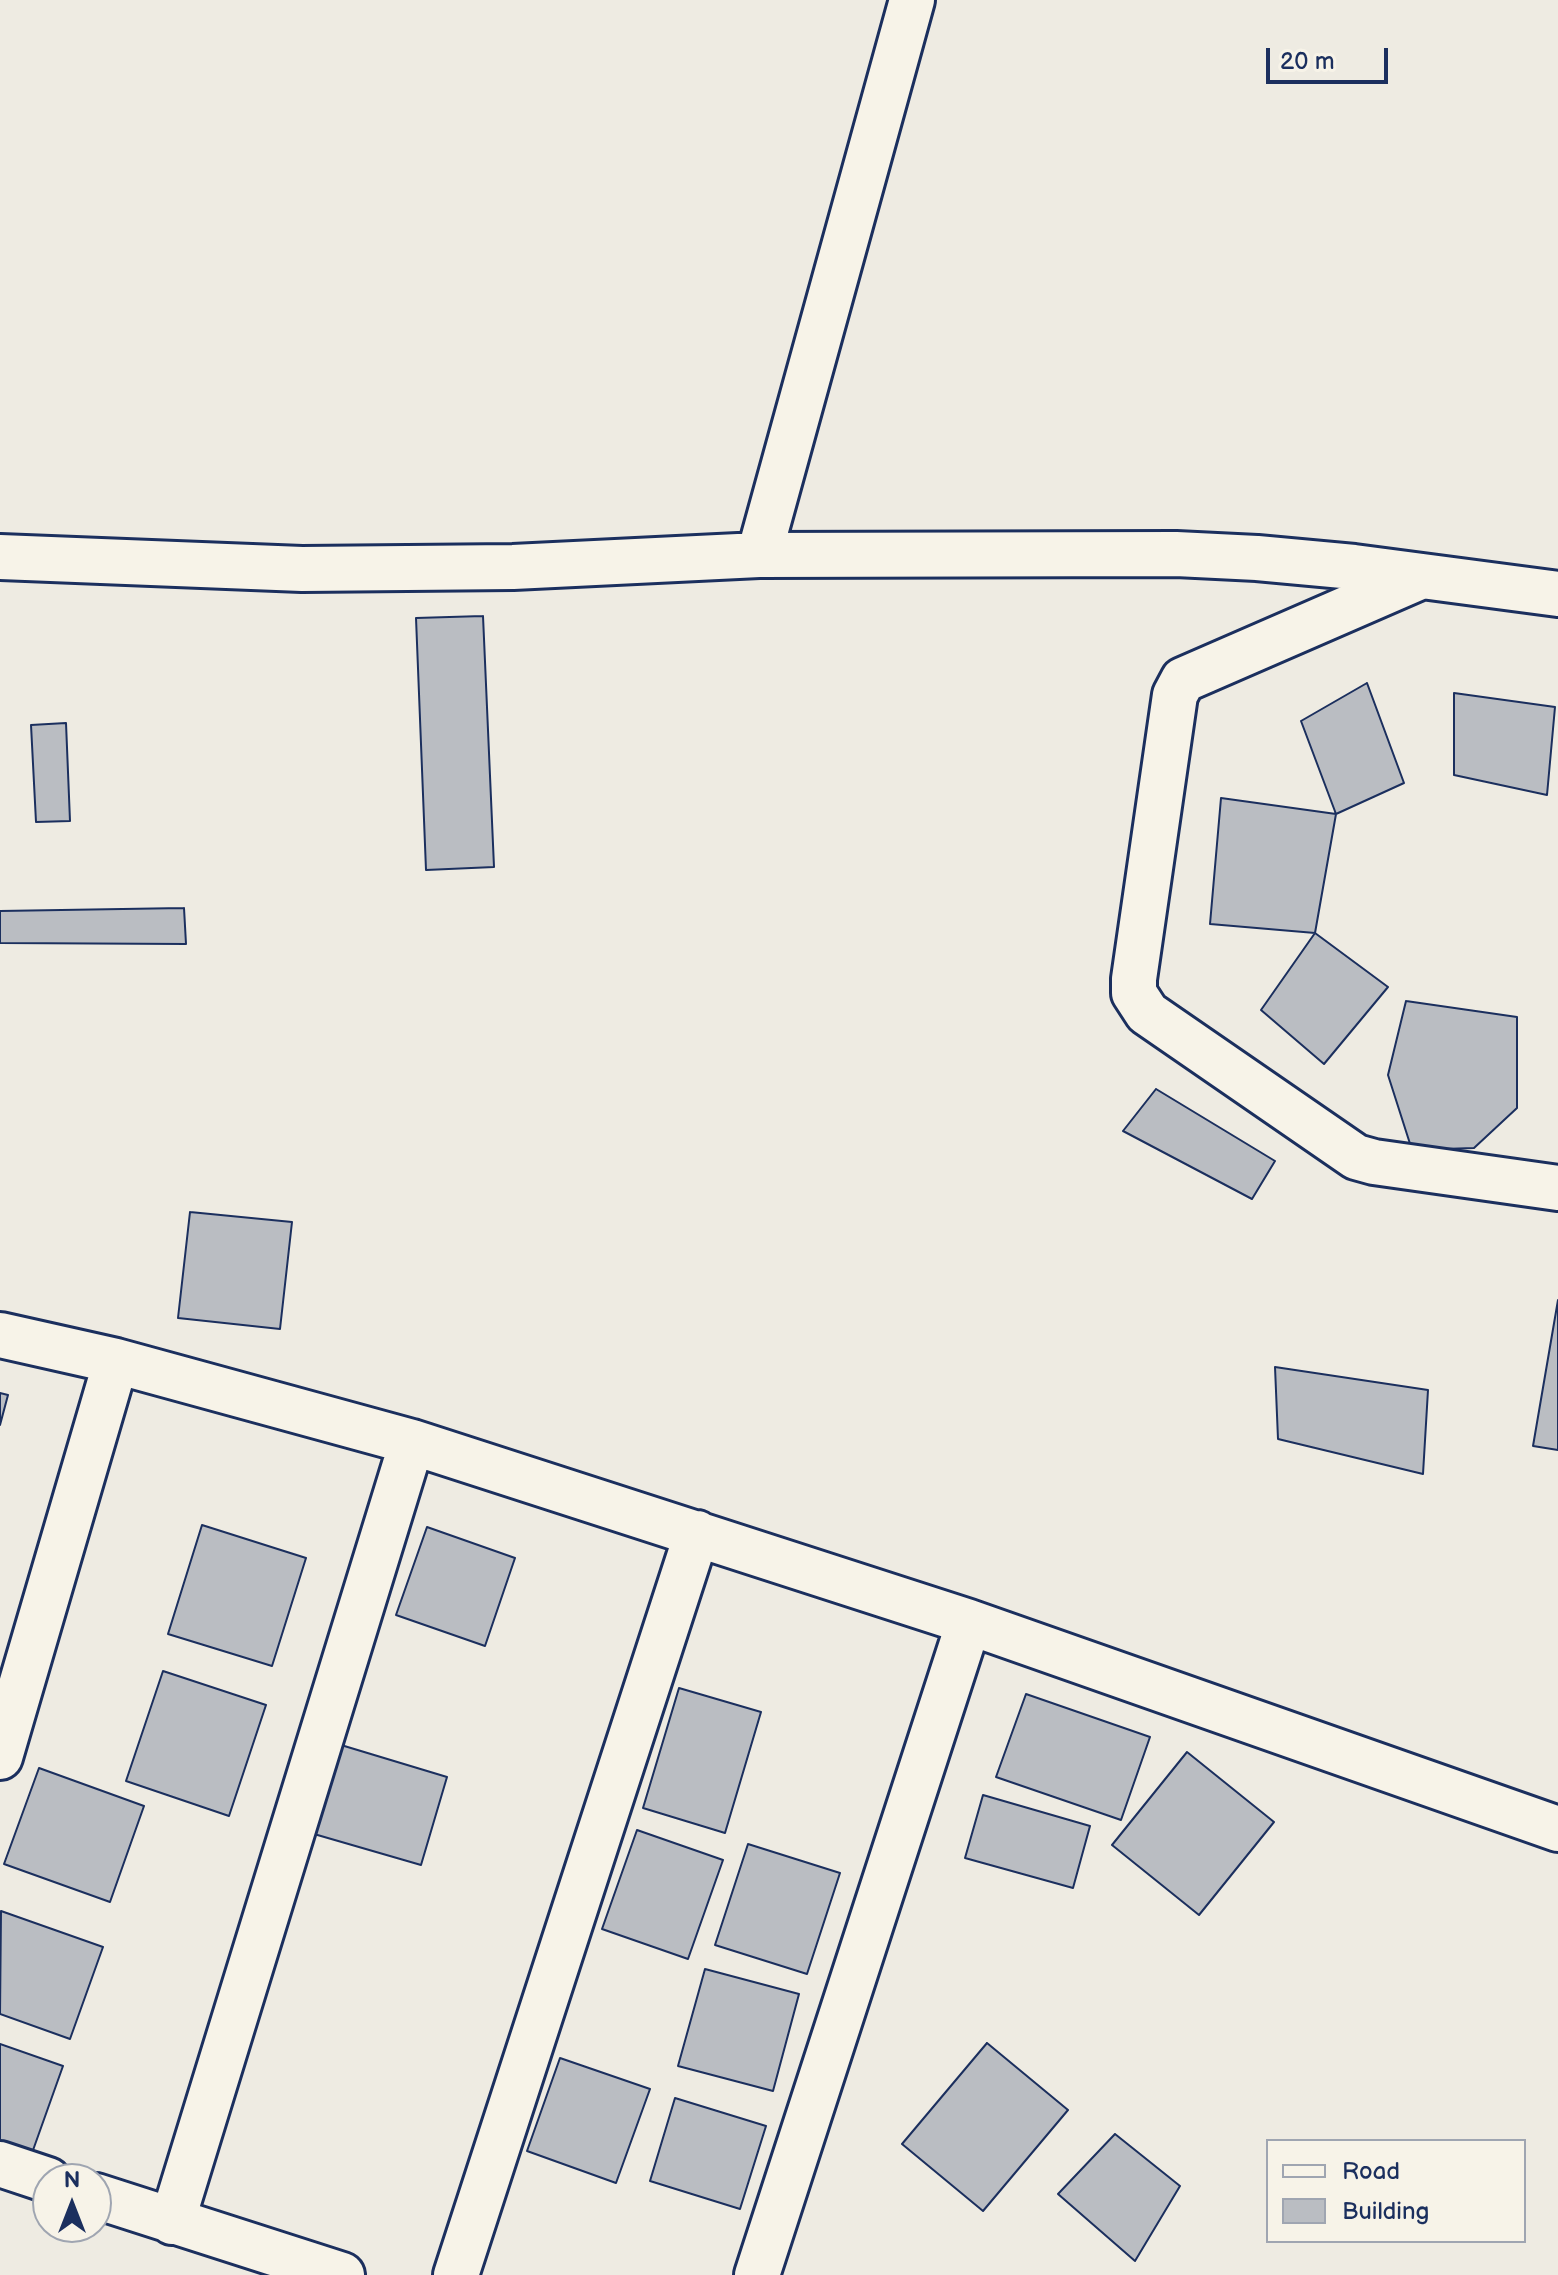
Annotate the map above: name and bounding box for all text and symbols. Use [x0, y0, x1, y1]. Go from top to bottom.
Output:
scale bar [1270, 32, 1392, 82]
text: 20 m [1280, 47, 1335, 76]
legend [1266, 2139, 1526, 2243]
text: Road [1342, 2157, 1400, 2186]
north arrow [32, 2163, 112, 2243]
text: N [64, 2167, 80, 2194]
text: Building [1342, 2197, 1429, 2226]

